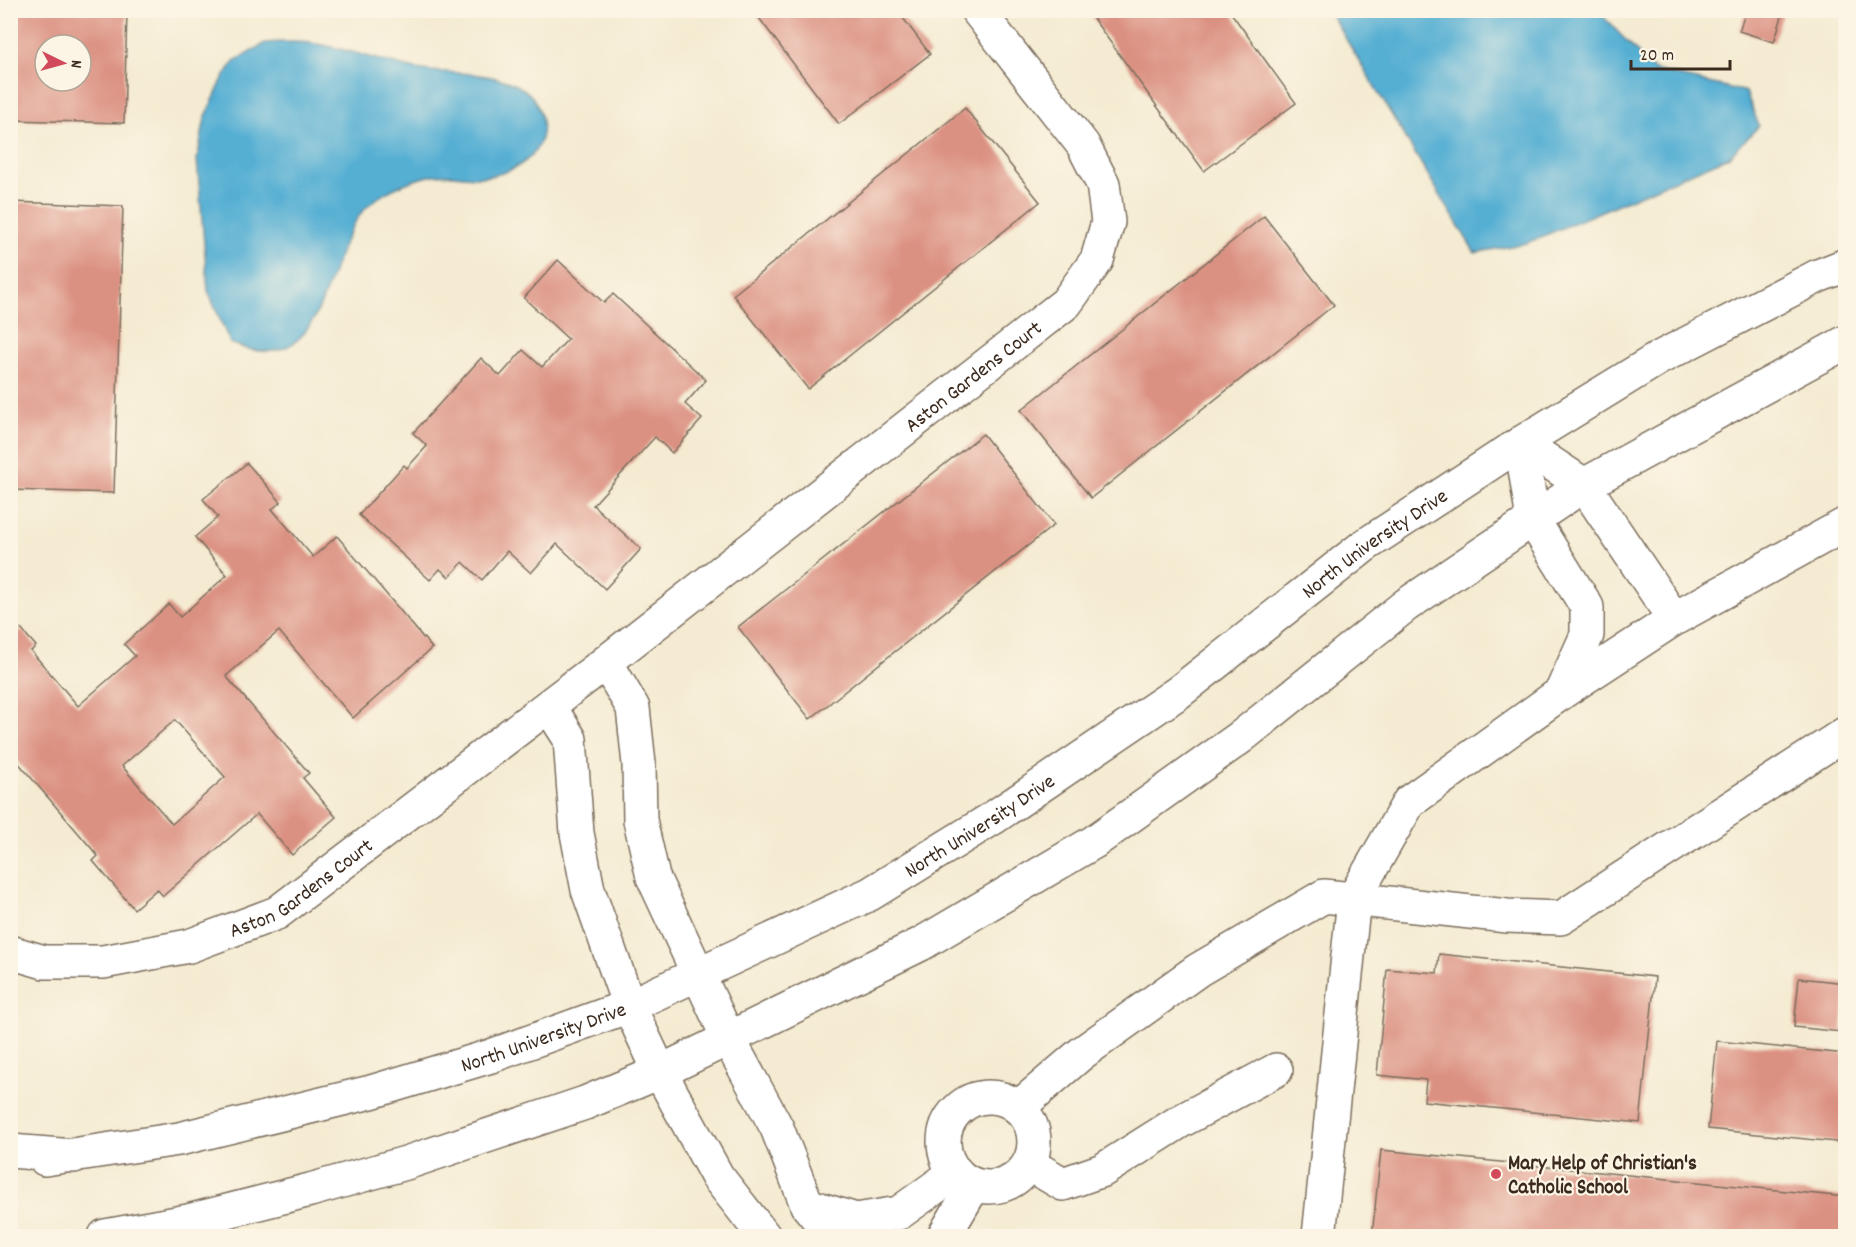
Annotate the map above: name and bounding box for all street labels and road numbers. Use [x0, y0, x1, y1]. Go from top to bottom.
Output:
street label: Aston Gardens Court [900, 315, 1050, 441]
street label: North University Drive [1296, 483, 1455, 608]
street label: North University Drive [900, 768, 1062, 887]
street label: Aston Gardens Court [226, 833, 381, 948]
street label: North University Drive [458, 996, 631, 1082]

